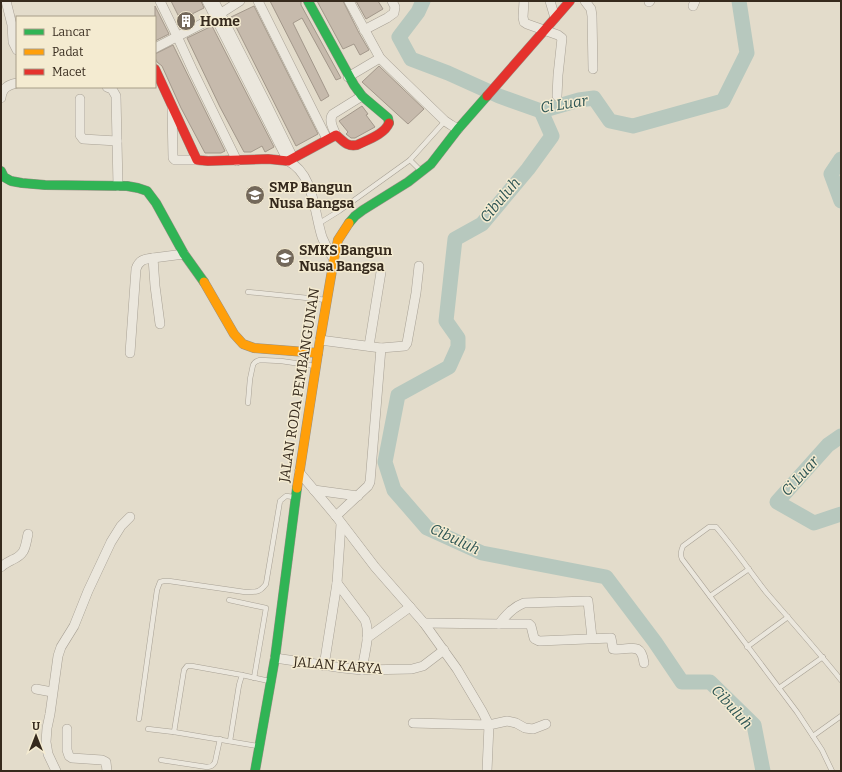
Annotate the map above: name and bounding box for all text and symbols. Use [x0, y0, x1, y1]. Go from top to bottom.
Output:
building icon: Home [175, 10, 197, 32]
place label: Home [200, 13, 240, 30]
legend [16, 16, 156, 88]
text: Lancar [52, 25, 91, 39]
text: Padat [52, 45, 84, 59]
text: Macet [52, 65, 87, 79]
water label: Ci Luar [539, 91, 590, 117]
water label: Cibuluh [476, 174, 524, 226]
place label: SMP Bangun Nusa Bangsa [269, 179, 354, 212]
school or university icon: SMP Bangun Nusa Bangsa [244, 184, 266, 206]
place label: SMKS Bangun Nusa Bangsa [299, 242, 392, 275]
school or university icon: SMKS Bangun Nusa Bangsa [274, 247, 296, 269]
street label: JALAN RODA PEMBANGUNAN [276, 287, 323, 484]
water label: Ci Luar [777, 452, 823, 500]
water label: Cibuluh [427, 520, 483, 558]
street label: JALAN KARYA [292, 653, 383, 678]
water label: Cibuluh [708, 681, 756, 733]
north arrow [16, 716, 56, 756]
text: U [32, 720, 40, 733]

